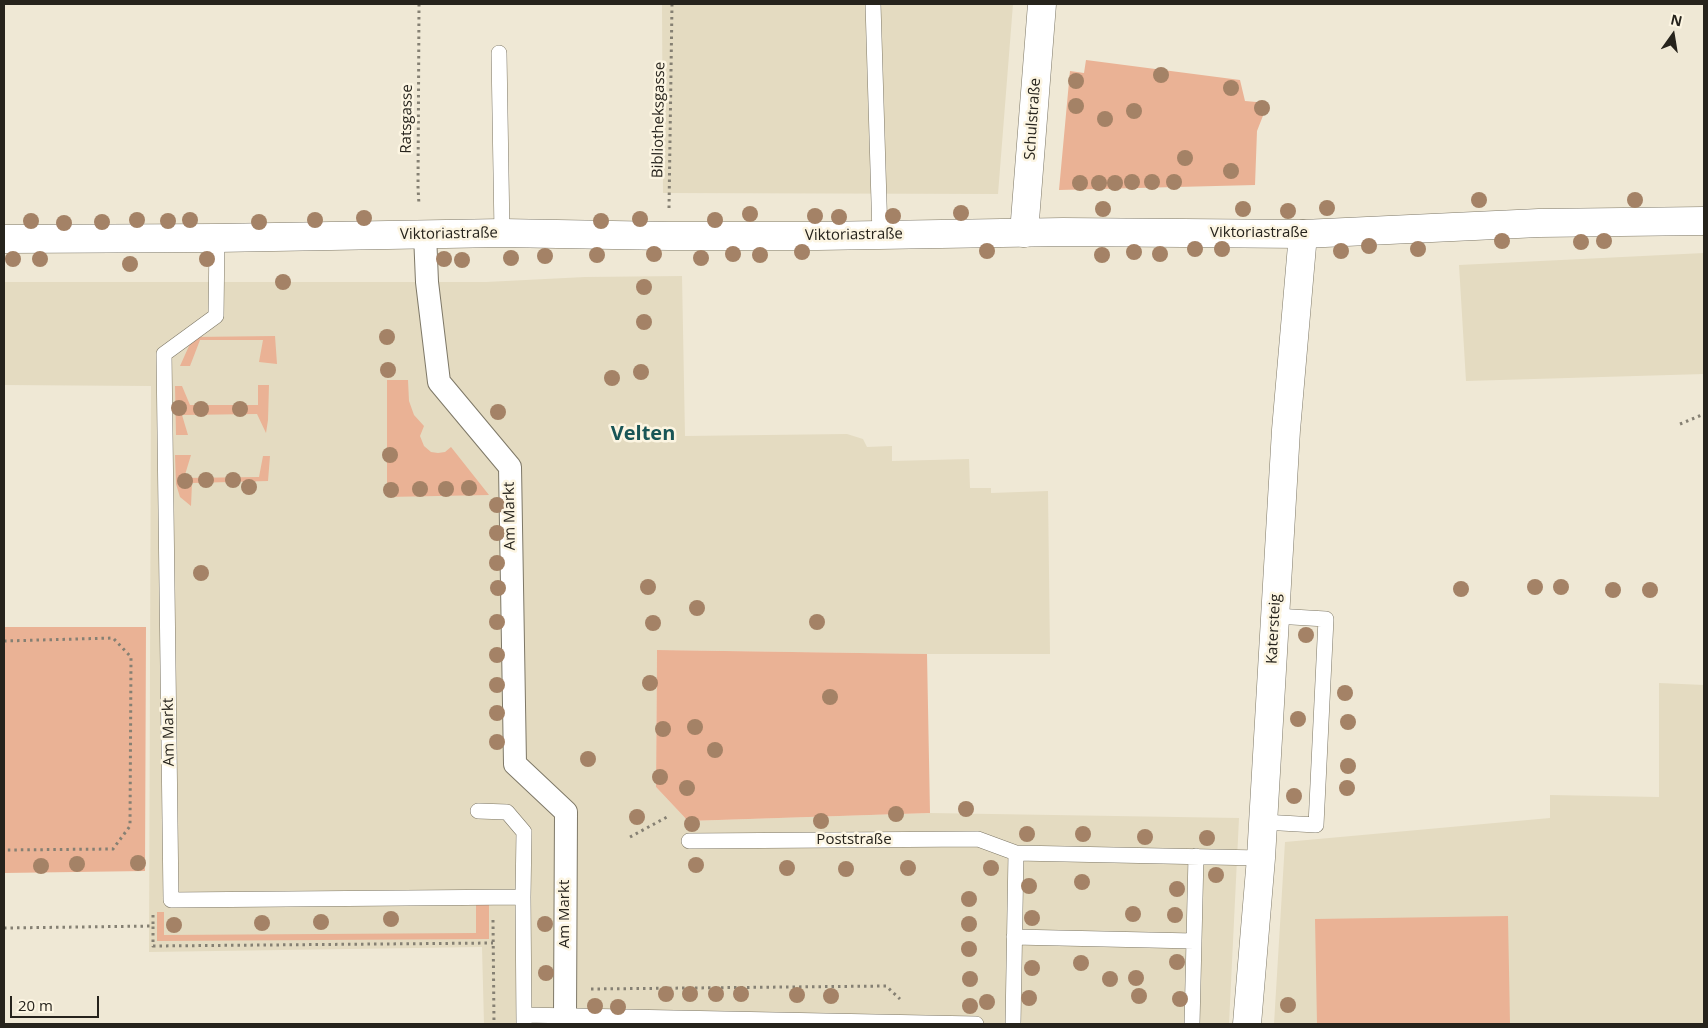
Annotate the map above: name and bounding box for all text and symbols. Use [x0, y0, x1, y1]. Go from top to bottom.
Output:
text: N [1669, 9, 1684, 30]
north arrow [1648, 10, 1698, 60]
street label: Bibliotheksgasse [649, 62, 669, 178]
street label: Schulstraße [1021, 77, 1045, 161]
street label: Ratsgasse [397, 84, 417, 154]
street label: Viktoriastraße [400, 224, 498, 244]
street label: Viktoriastraße [1210, 224, 1308, 242]
street label: Viktoriastraße [805, 225, 903, 245]
district label: Velten [611, 422, 675, 446]
street label: Am Markt [500, 482, 520, 550]
street label: Katersteig [1263, 593, 1285, 665]
street label: Am Markt [159, 698, 179, 766]
street label: Poststraße [816, 831, 892, 849]
street label: Am Markt [556, 880, 574, 948]
scale bar [12, 986, 101, 1018]
text: 20 m [18, 995, 53, 1015]

